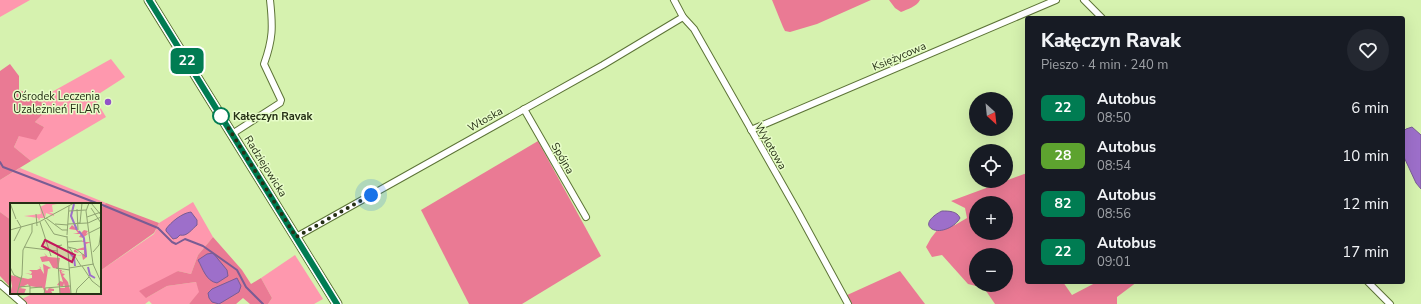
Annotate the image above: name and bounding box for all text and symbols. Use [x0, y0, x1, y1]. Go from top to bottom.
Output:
text: Kałęczyn Ravak [1041, 28, 1181, 54]
button: heart [1347, 29, 1389, 71]
street label: Księżycowa [870, 38, 929, 75]
line badge: 22 [169, 48, 205, 74]
text: 22 [179, 51, 195, 70]
text: Pieszo · 4 min · 240 m [1041, 56, 1168, 74]
place label: Ośrodek Leczenia Uzależnień FILAR [13, 89, 101, 117]
text: Autobus [1097, 89, 1156, 109]
north arrow [969, 92, 1013, 136]
map controls [969, 92, 1013, 292]
marker: Ośrodek Leczenia Uzależnień FILAR [103, 97, 113, 107]
text: 22 [1055, 98, 1071, 117]
text: 6 min [1351, 98, 1389, 118]
street label: Włoska [465, 103, 506, 135]
marker: Kałęczyn Ravak [212, 107, 230, 125]
place label: Kałęczyn Ravak [233, 109, 313, 124]
text: 08:50 [1097, 109, 1131, 127]
street label: Wylotowa [751, 120, 790, 172]
street label: Radziejowicka [241, 133, 291, 200]
text: Autobus [1097, 137, 1156, 157]
street label: Spójna [548, 140, 578, 177]
button: locate [969, 144, 1013, 188]
text: 28 [1055, 146, 1071, 165]
text: 10 min [1342, 146, 1389, 166]
text: 08:54 [1097, 157, 1131, 175]
your location [361, 185, 381, 205]
text: Autobus [1097, 185, 1156, 205]
text: 82 [1055, 194, 1071, 213]
text: 12 min [1342, 194, 1389, 214]
button: + [969, 196, 1013, 240]
inset map [10, 203, 101, 294]
text: 08:56 [1097, 205, 1131, 223]
text: Autobus [1097, 233, 1156, 253]
text: 22 [1055, 242, 1071, 261]
text: 17 min [1342, 242, 1389, 262]
button: − [969, 248, 1013, 292]
text: 09:01 [1097, 253, 1131, 271]

